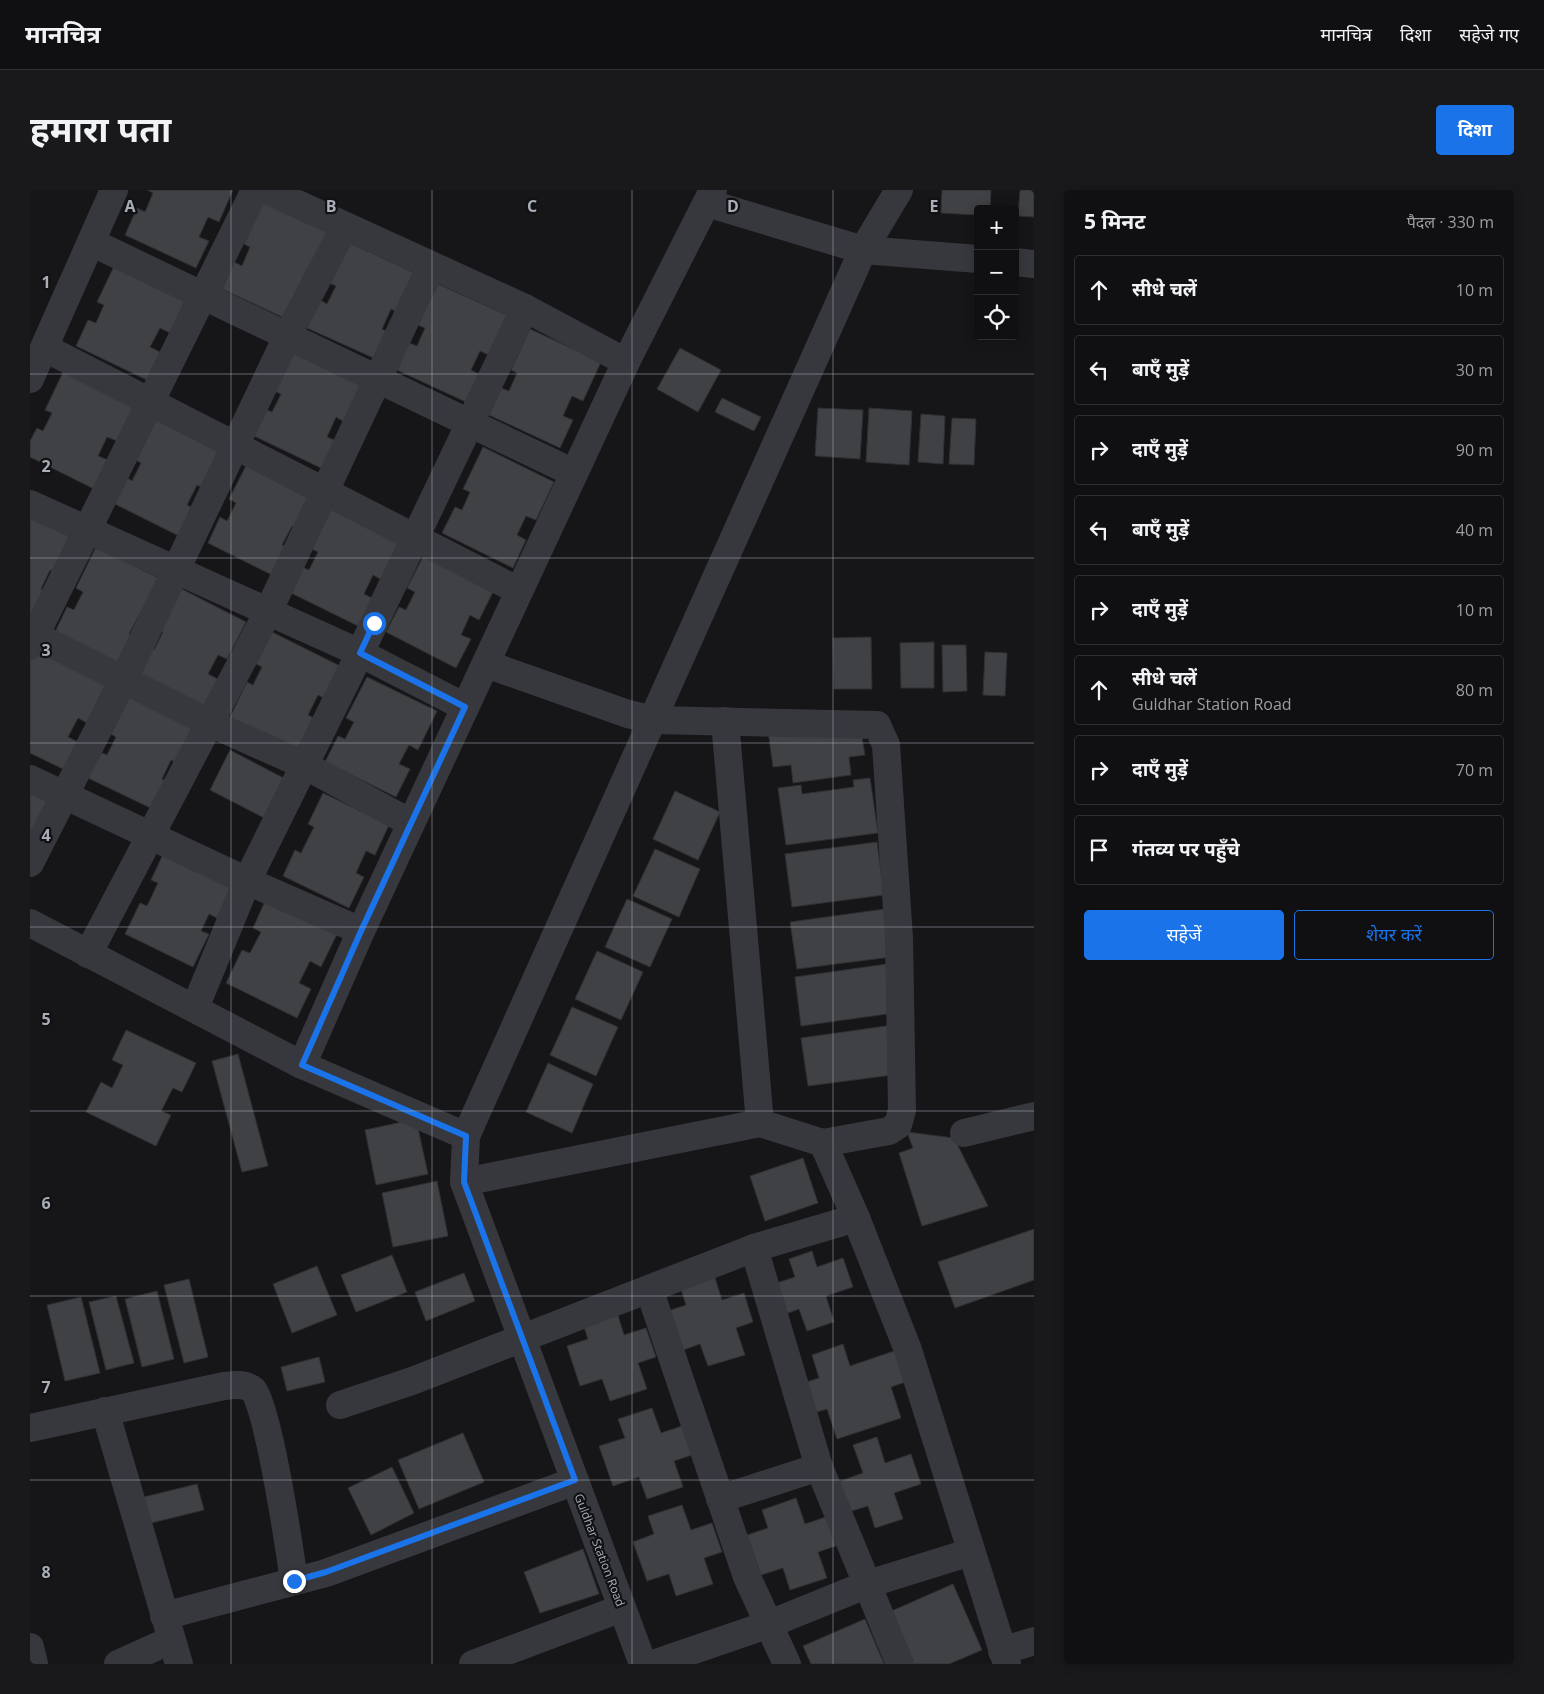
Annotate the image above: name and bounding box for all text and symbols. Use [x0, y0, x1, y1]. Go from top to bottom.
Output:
text: मानचित्र [25, 17, 101, 50]
text: मानचित्र [1321, 22, 1372, 46]
text: दिशा [1400, 22, 1431, 46]
text: सहेजे गए [1459, 22, 1519, 46]
text: हमारा पता [30, 105, 171, 152]
button: दिशा [1436, 105, 1514, 155]
text: A [124, 195, 136, 217]
text: B [326, 195, 336, 217]
text: C [527, 195, 537, 217]
text: D [727, 195, 739, 217]
text: E [930, 195, 939, 217]
map controls [974, 205, 1019, 340]
button: + [974, 205, 1019, 250]
text: 5 मिनट [1084, 207, 1146, 235]
text: पैदल · 330 m [1407, 211, 1494, 233]
button: − [974, 250, 1019, 295]
text: 1 [41, 271, 51, 293]
icon: ahead [1085, 276, 1113, 304]
text: सीधे चलें [1132, 276, 1197, 302]
text: 10 m [1456, 279, 1493, 301]
button: locate [974, 295, 1019, 340]
icon: left [1085, 356, 1113, 384]
text: बाएँ मुड़ें [1132, 356, 1189, 382]
text: 30 m [1456, 359, 1493, 381]
icon: right [1085, 436, 1113, 464]
text: दाएँ मुड़ें [1132, 436, 1188, 462]
text: 90 m [1456, 439, 1493, 461]
text: 2 [41, 455, 51, 477]
icon: left [1085, 516, 1113, 544]
text: बाएँ मुड़ें [1132, 516, 1189, 542]
text: 40 m [1456, 519, 1493, 541]
icon: right [1085, 596, 1113, 624]
text: दाएँ मुड़ें [1132, 596, 1188, 622]
text: 10 m [1456, 599, 1493, 621]
route start [363, 612, 386, 635]
text: 3 [41, 639, 51, 661]
text: सीधे चलें [1132, 665, 1197, 691]
icon: ahead [1085, 676, 1113, 704]
text: 80 m [1456, 679, 1493, 701]
text: Guldhar Station Road [1132, 693, 1292, 715]
icon: right [1085, 756, 1113, 784]
text: दाएँ मुड़ें [1132, 756, 1188, 782]
text: 70 m [1456, 759, 1493, 781]
text: 4 [41, 824, 51, 846]
icon: arrive [1085, 836, 1113, 864]
text: गंतव्य पर पहुँचे [1132, 836, 1240, 862]
button: सहेजें [1084, 910, 1284, 960]
button: शेयर करें [1294, 910, 1494, 960]
text: 5 [41, 1008, 51, 1030]
text: 6 [41, 1192, 51, 1214]
text: 7 [41, 1376, 51, 1398]
street label: Guldhar Station Road [571, 1491, 629, 1609]
text: 8 [41, 1561, 51, 1583]
route end [283, 1570, 306, 1593]

